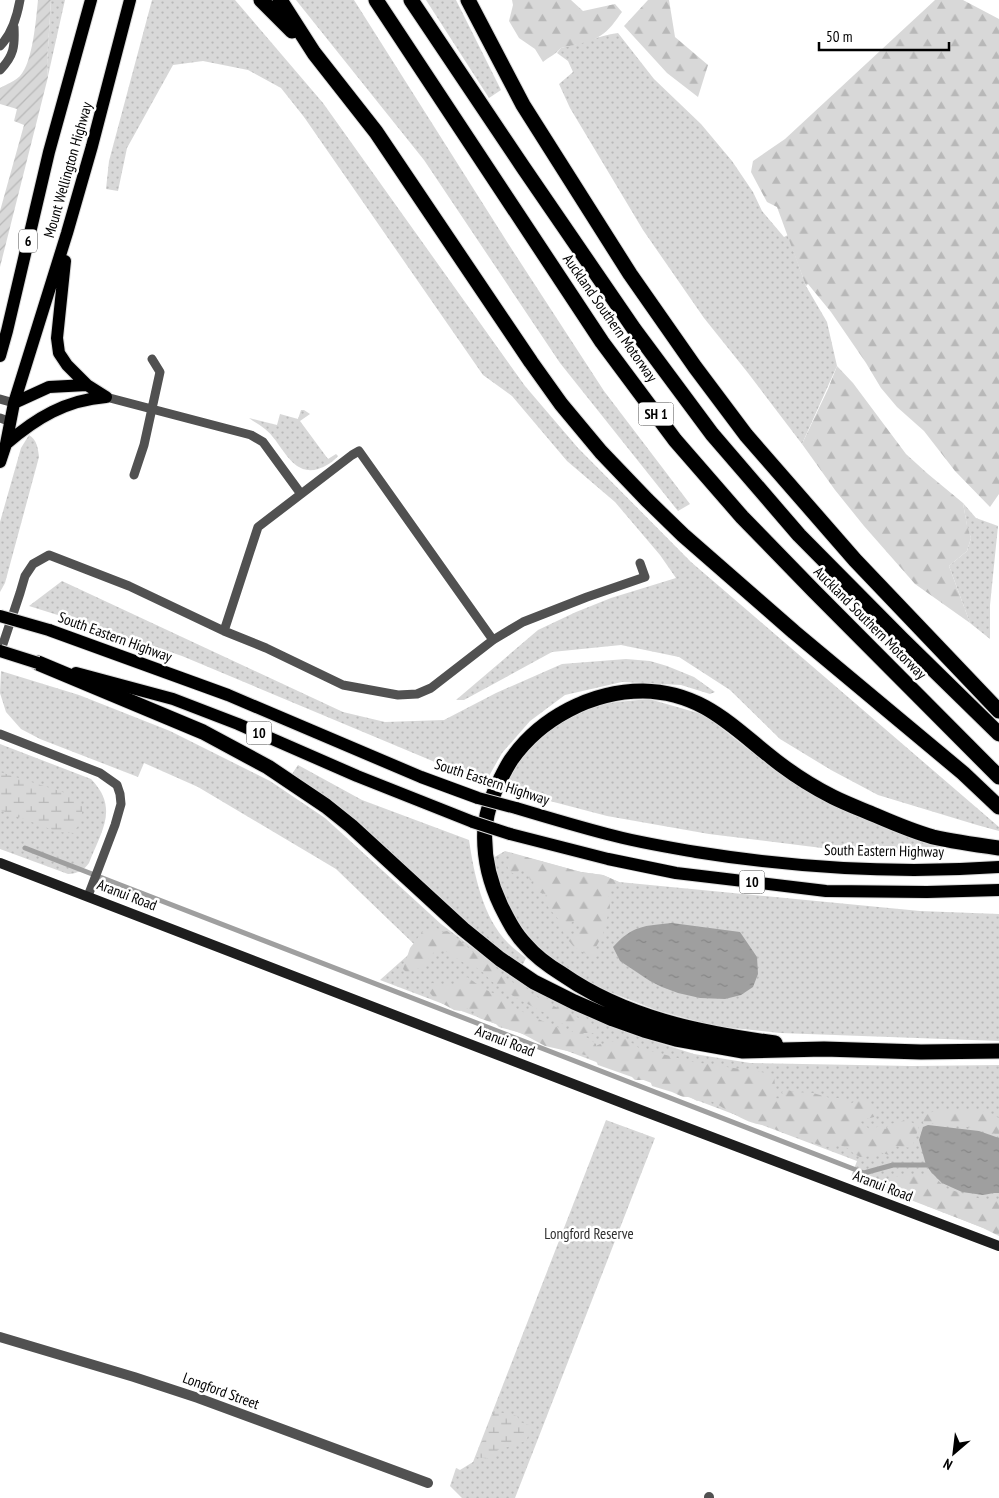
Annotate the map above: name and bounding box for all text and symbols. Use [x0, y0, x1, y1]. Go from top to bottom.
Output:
scale bar [819, 20, 949, 52]
text: 50 m [826, 27, 852, 46]
street label: Mount Wellington Highway [39, 99, 96, 240]
road number: 6 [19, 230, 37, 252]
street label: Auckland Southern Motorway [559, 250, 662, 386]
road number: SH 1 [638, 402, 674, 426]
street label: Auckland Southern Motorway [810, 562, 931, 683]
street label: South Eastern Highway [56, 607, 175, 666]
road number: 10 [246, 721, 272, 744]
street label: South Eastern Highway [432, 754, 552, 809]
street label: South Eastern Highway [824, 840, 944, 861]
road number: 10 [740, 870, 764, 894]
street label: Aranui Road [95, 874, 160, 915]
street label: Aranui Road [473, 1020, 538, 1061]
street label: Aranui Road [851, 1165, 916, 1206]
park label: Longford Reserve [544, 1224, 634, 1243]
street label: Longford Street [180, 1368, 262, 1413]
north arrow [929, 1428, 979, 1478]
text: N [940, 1455, 955, 1474]

